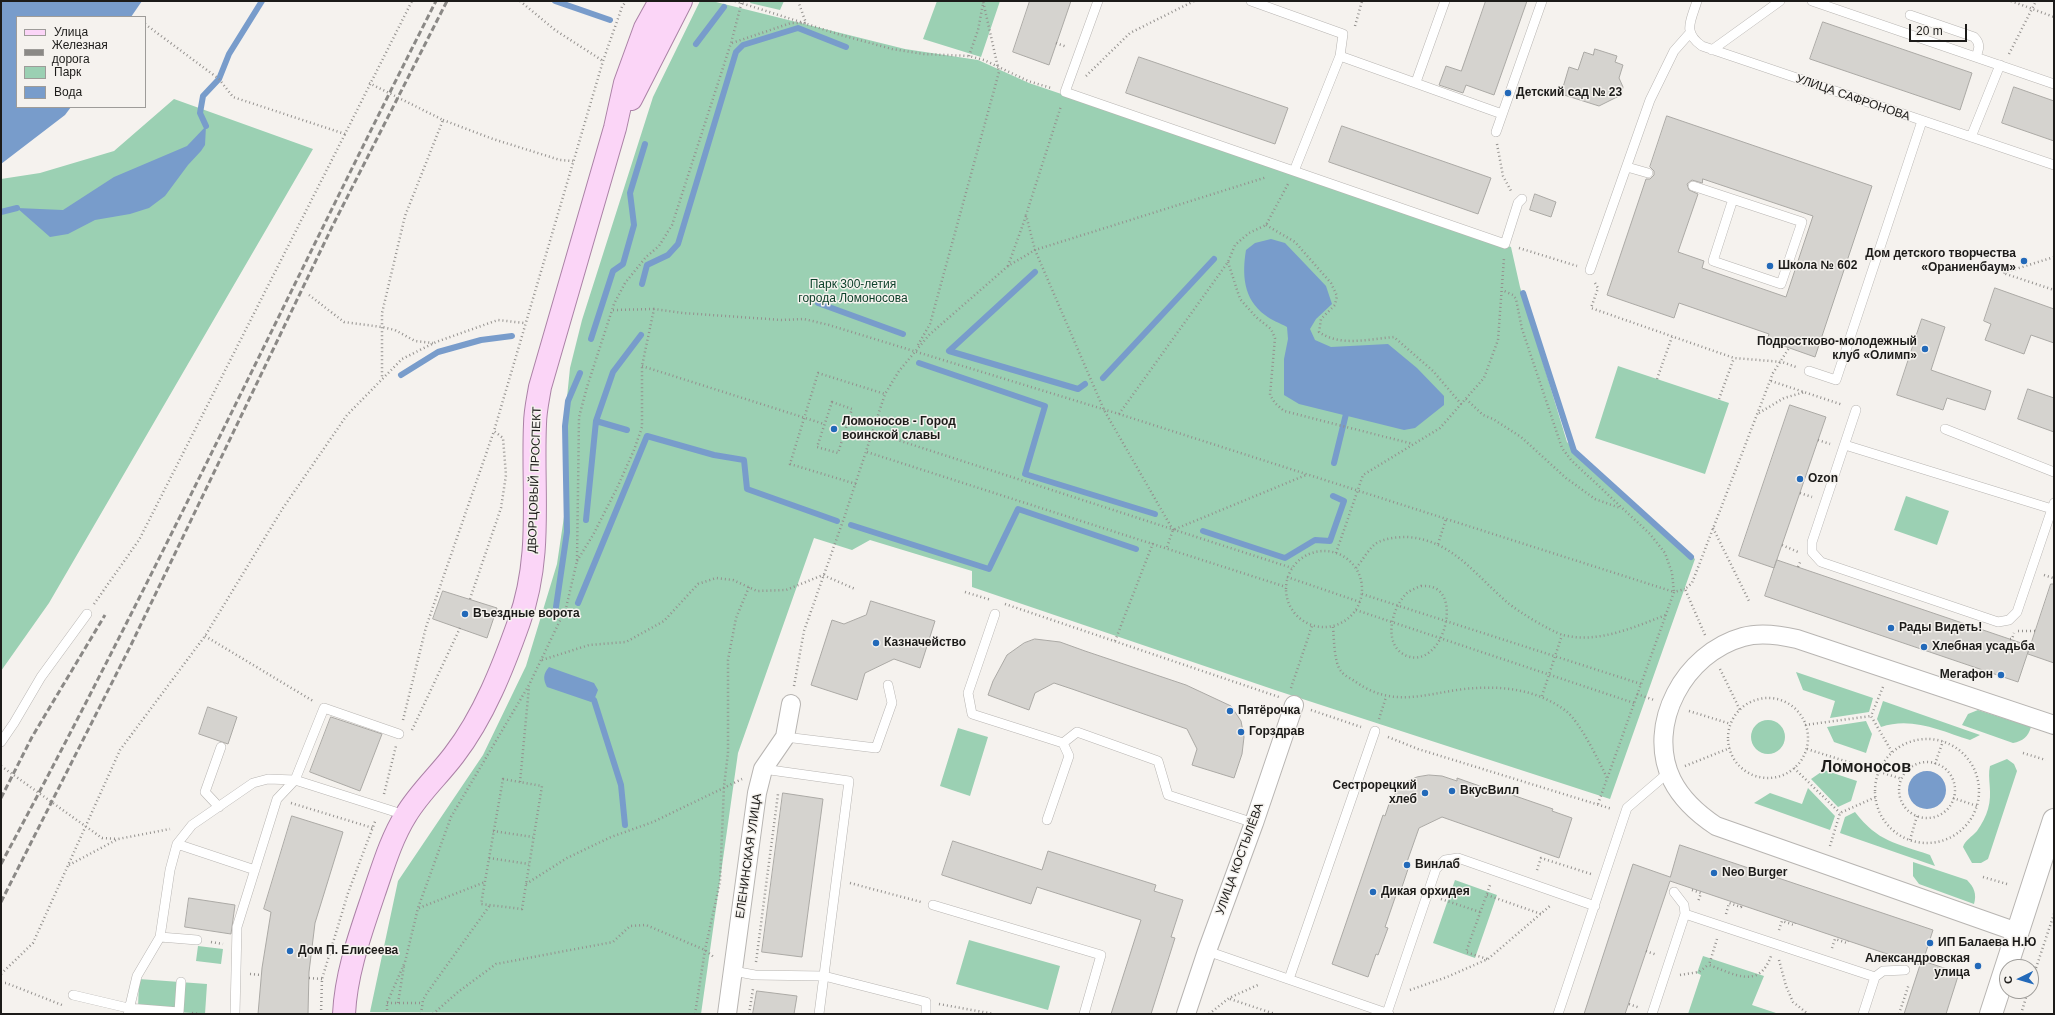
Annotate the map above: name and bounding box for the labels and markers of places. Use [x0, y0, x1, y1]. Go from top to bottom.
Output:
place label: Детский сад № 23 [1516, 86, 1622, 100]
marker: Детский сад № 23 [1503, 88, 1513, 98]
place label: Дом детского творчества «Ораниенбаум» [1865, 247, 2016, 275]
marker: Дом детского творчества «Ораниенбаум» [2019, 256, 2029, 266]
place label: Школа № 602 [1778, 259, 1857, 273]
marker: Школа № 602 [1765, 261, 1775, 271]
place label: Подростково-молодежный клуб «Олимп» [1757, 335, 1917, 363]
marker: Подростково-молодежный клуб «Олимп» [1920, 344, 1930, 354]
place label: Ломоносов - Город воинской славы [842, 415, 956, 443]
marker: Ломоносов - Город воинской славы [829, 424, 839, 434]
place label: Ozon [1808, 472, 1838, 486]
marker: Ozon [1795, 474, 1805, 484]
place label: Въездные ворота [473, 607, 580, 621]
marker: Въездные ворота [460, 609, 470, 619]
place label: Рады Видеть! [1899, 621, 1982, 635]
marker: Рады Видеть! [1886, 623, 1896, 633]
place label: Казначейство [884, 636, 966, 650]
marker: Казначейство [871, 638, 881, 648]
place label: Хлебная усадьба [1932, 640, 2035, 654]
marker: Хлебная усадьба [1919, 642, 1929, 652]
place label: Мегафон [1940, 668, 1993, 682]
marker: Мегафон [1996, 670, 2006, 680]
place label: Пятёрочка [1238, 704, 1300, 718]
marker: Пятёрочка [1225, 706, 1235, 716]
place label: Горздрав [1249, 725, 1305, 739]
marker: Горздрав [1236, 727, 1246, 737]
place label: Сестрорецкий хлеб [1332, 779, 1417, 807]
place label: ВкусВилл [1460, 784, 1519, 798]
marker: ВкусВилл [1447, 786, 1457, 796]
marker: Сестрорецкий хлеб [1420, 788, 1430, 798]
place label: Винлаб [1415, 858, 1460, 872]
marker: Винлаб [1402, 860, 1412, 870]
place label: Neo Burger [1722, 866, 1787, 880]
marker: Neo Burger [1709, 868, 1719, 878]
place label: Дикая орхидея [1381, 885, 1470, 899]
marker: Дикая орхидея [1368, 887, 1378, 897]
place label: ИП Балаева Н.Ю [1938, 936, 2036, 950]
marker: ИП Балаева Н.Ю [1925, 938, 1935, 948]
place label: Дом П. Елисеева [298, 944, 398, 958]
marker: Дом П. Елисеева [285, 946, 295, 956]
place label: Александровская улица [1865, 952, 1970, 980]
marker: Александровская улица [1973, 961, 1983, 971]

